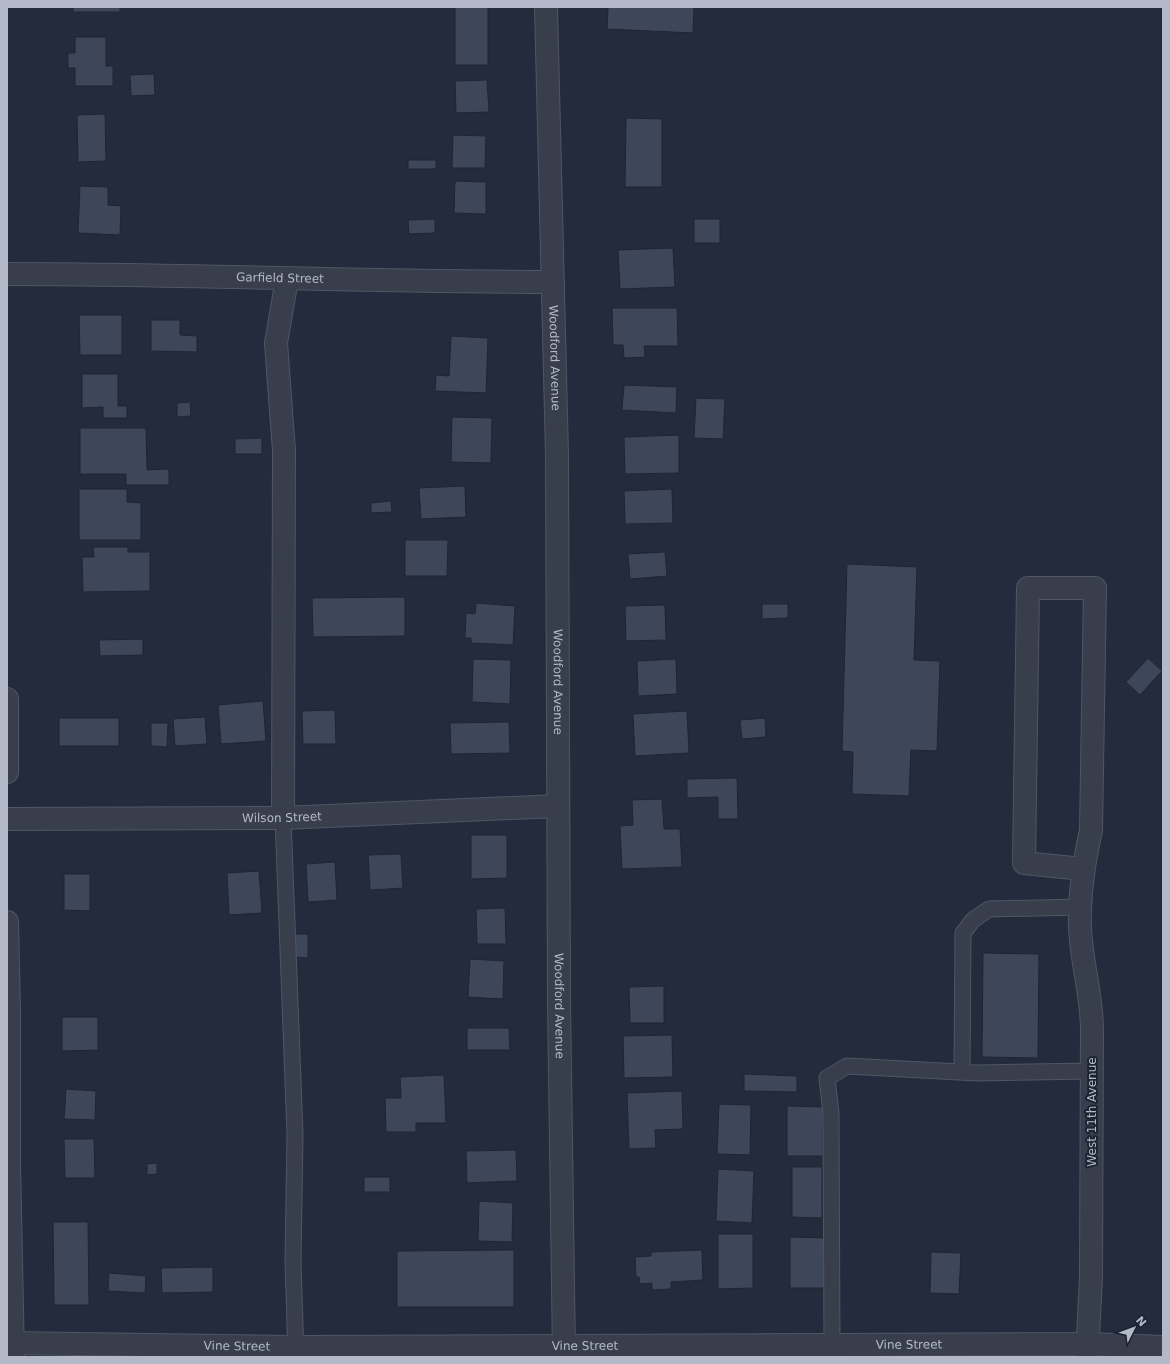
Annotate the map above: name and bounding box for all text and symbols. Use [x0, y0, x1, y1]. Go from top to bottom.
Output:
street label: Garfield Street [236, 270, 324, 286]
street label: Woodford Avenue [546, 305, 563, 411]
street label: Woodford Avenue [551, 629, 565, 735]
street label: Wilson Street [242, 809, 322, 825]
street label: Woodford Avenue [552, 953, 567, 1059]
street label: West 11th Avenue [1085, 1057, 1099, 1167]
north arrow [1114, 1308, 1154, 1348]
text: N [1133, 1314, 1149, 1329]
street label: Vine Street [876, 1338, 943, 1352]
street label: Vine Street [204, 1339, 271, 1354]
street label: Vine Street [552, 1339, 619, 1353]

